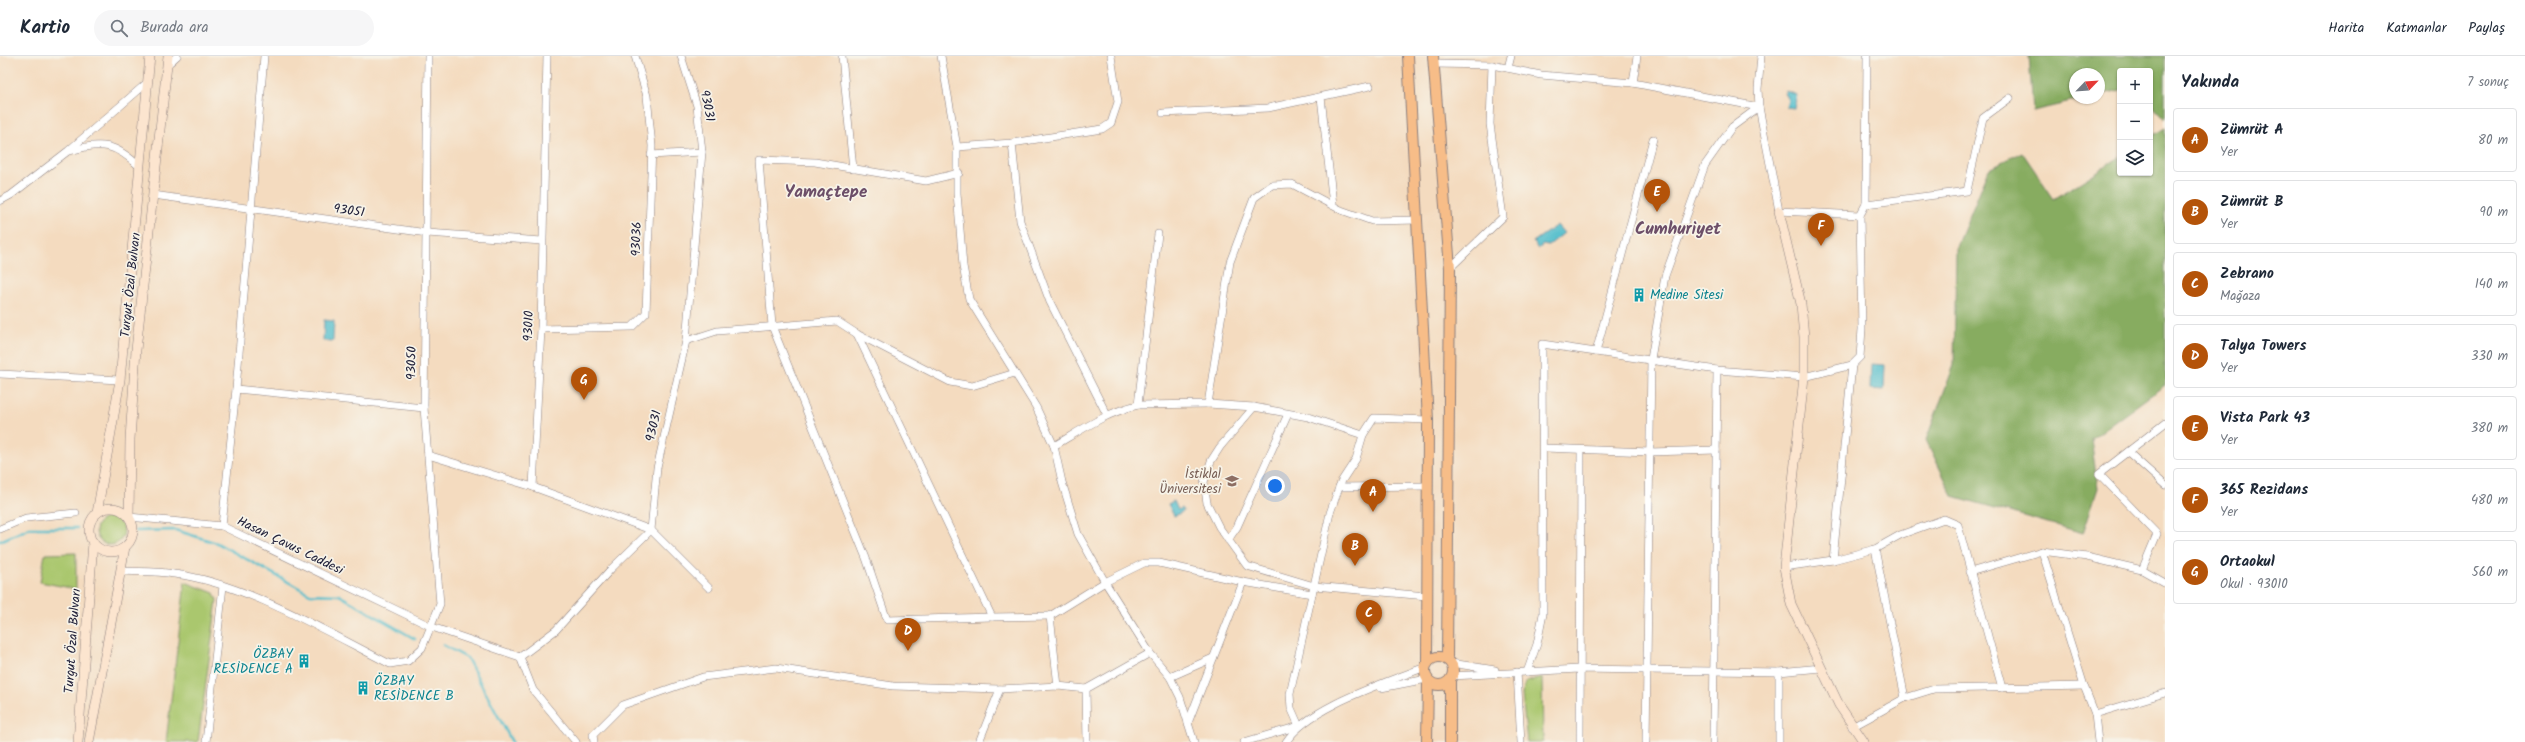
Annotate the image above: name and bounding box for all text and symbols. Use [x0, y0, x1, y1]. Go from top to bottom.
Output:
search box [94, 10, 374, 46]
text: Kartio [20, 13, 70, 43]
text: Burada ara [140, 16, 209, 40]
icon: search [108, 17, 130, 39]
text: Harita [2328, 17, 2364, 39]
text: Katmanlar [2386, 17, 2446, 39]
text: Paylaş [2468, 17, 2505, 39]
north arrow [2069, 68, 2105, 104]
map controls [2117, 68, 2153, 176]
button: + [2117, 68, 2153, 104]
text: Yakında [2181, 69, 2239, 96]
text: 7 sonuç [2467, 72, 2509, 93]
street label: 93031 [694, 88, 720, 124]
button: − [2117, 104, 2153, 140]
text: Zümrüt A [2220, 118, 2284, 142]
text: A [2191, 130, 2199, 151]
text: 80 m [2478, 130, 2508, 151]
button: layers [2117, 140, 2153, 176]
text: Yer [2220, 142, 2238, 163]
district label: Yamaçtepe [785, 179, 868, 206]
pin: E [1644, 179, 1670, 212]
text: Zümrüt B [2220, 190, 2284, 214]
street label: 93051 [332, 198, 366, 224]
text: B [2191, 202, 2199, 223]
text: 90 m [2480, 202, 2508, 223]
pin: F [1808, 213, 1834, 246]
text: Yer [2220, 214, 2238, 235]
district label: Cumhuriyet [1635, 216, 1721, 243]
street label: 93036 [626, 221, 648, 257]
street label: Turgut Özal Bulvarı [115, 232, 147, 338]
text: Zebrano [2220, 262, 2274, 286]
text: C [2191, 274, 2199, 295]
text: 140 m [2475, 274, 2508, 295]
place label: Medine Sitesi [1650, 285, 1724, 306]
text: Mağaza [2220, 286, 2260, 307]
building icon: Medine Sitesi [1631, 287, 1647, 303]
street label: 93010 [518, 310, 540, 342]
text: Talya Towers [2220, 334, 2306, 358]
street label: 93050 [401, 345, 423, 380]
text: D [2191, 346, 2199, 367]
text: 330 m [2471, 346, 2508, 367]
text: Yer [2220, 358, 2238, 379]
pin: G [571, 367, 597, 400]
text: Vista Park 43 [2220, 406, 2310, 430]
street label: 93031 [640, 408, 668, 444]
text: E [2191, 418, 2199, 439]
text: 380 m [2471, 418, 2508, 439]
text: Yer [2220, 430, 2238, 451]
place label: İstiklal Üniversitesi [1159, 464, 1222, 500]
school or university icon: İstiklal Üniversitesi [1224, 473, 1240, 489]
your location [1265, 476, 1285, 496]
text: 365 Rezidans [2220, 478, 2308, 502]
pin: A [1360, 479, 1386, 512]
text: F [2191, 490, 2199, 511]
text: 480 m [2471, 490, 2508, 511]
text: Yer [2220, 502, 2238, 523]
street label: Hasan Çavus Caddesi [233, 511, 348, 581]
pin: B [1342, 533, 1368, 566]
text: Ortaokul [2220, 550, 2275, 574]
text: G [2191, 562, 2199, 583]
text: 560 m [2472, 562, 2508, 583]
text: Okul · 93010 [2220, 574, 2288, 595]
street label: Turgut Özal Bulvarı [59, 588, 87, 694]
pin: C [1356, 600, 1382, 633]
pin: D [895, 618, 921, 651]
place label: ÖZBAY RESİDENCE A [214, 644, 294, 680]
building icon: ÖZBAY RESİDENCE A [296, 653, 312, 669]
place label: ÖZBAY RESİDENCE B [374, 671, 454, 707]
building icon: ÖZBAY RESİDENCE B [355, 680, 371, 696]

